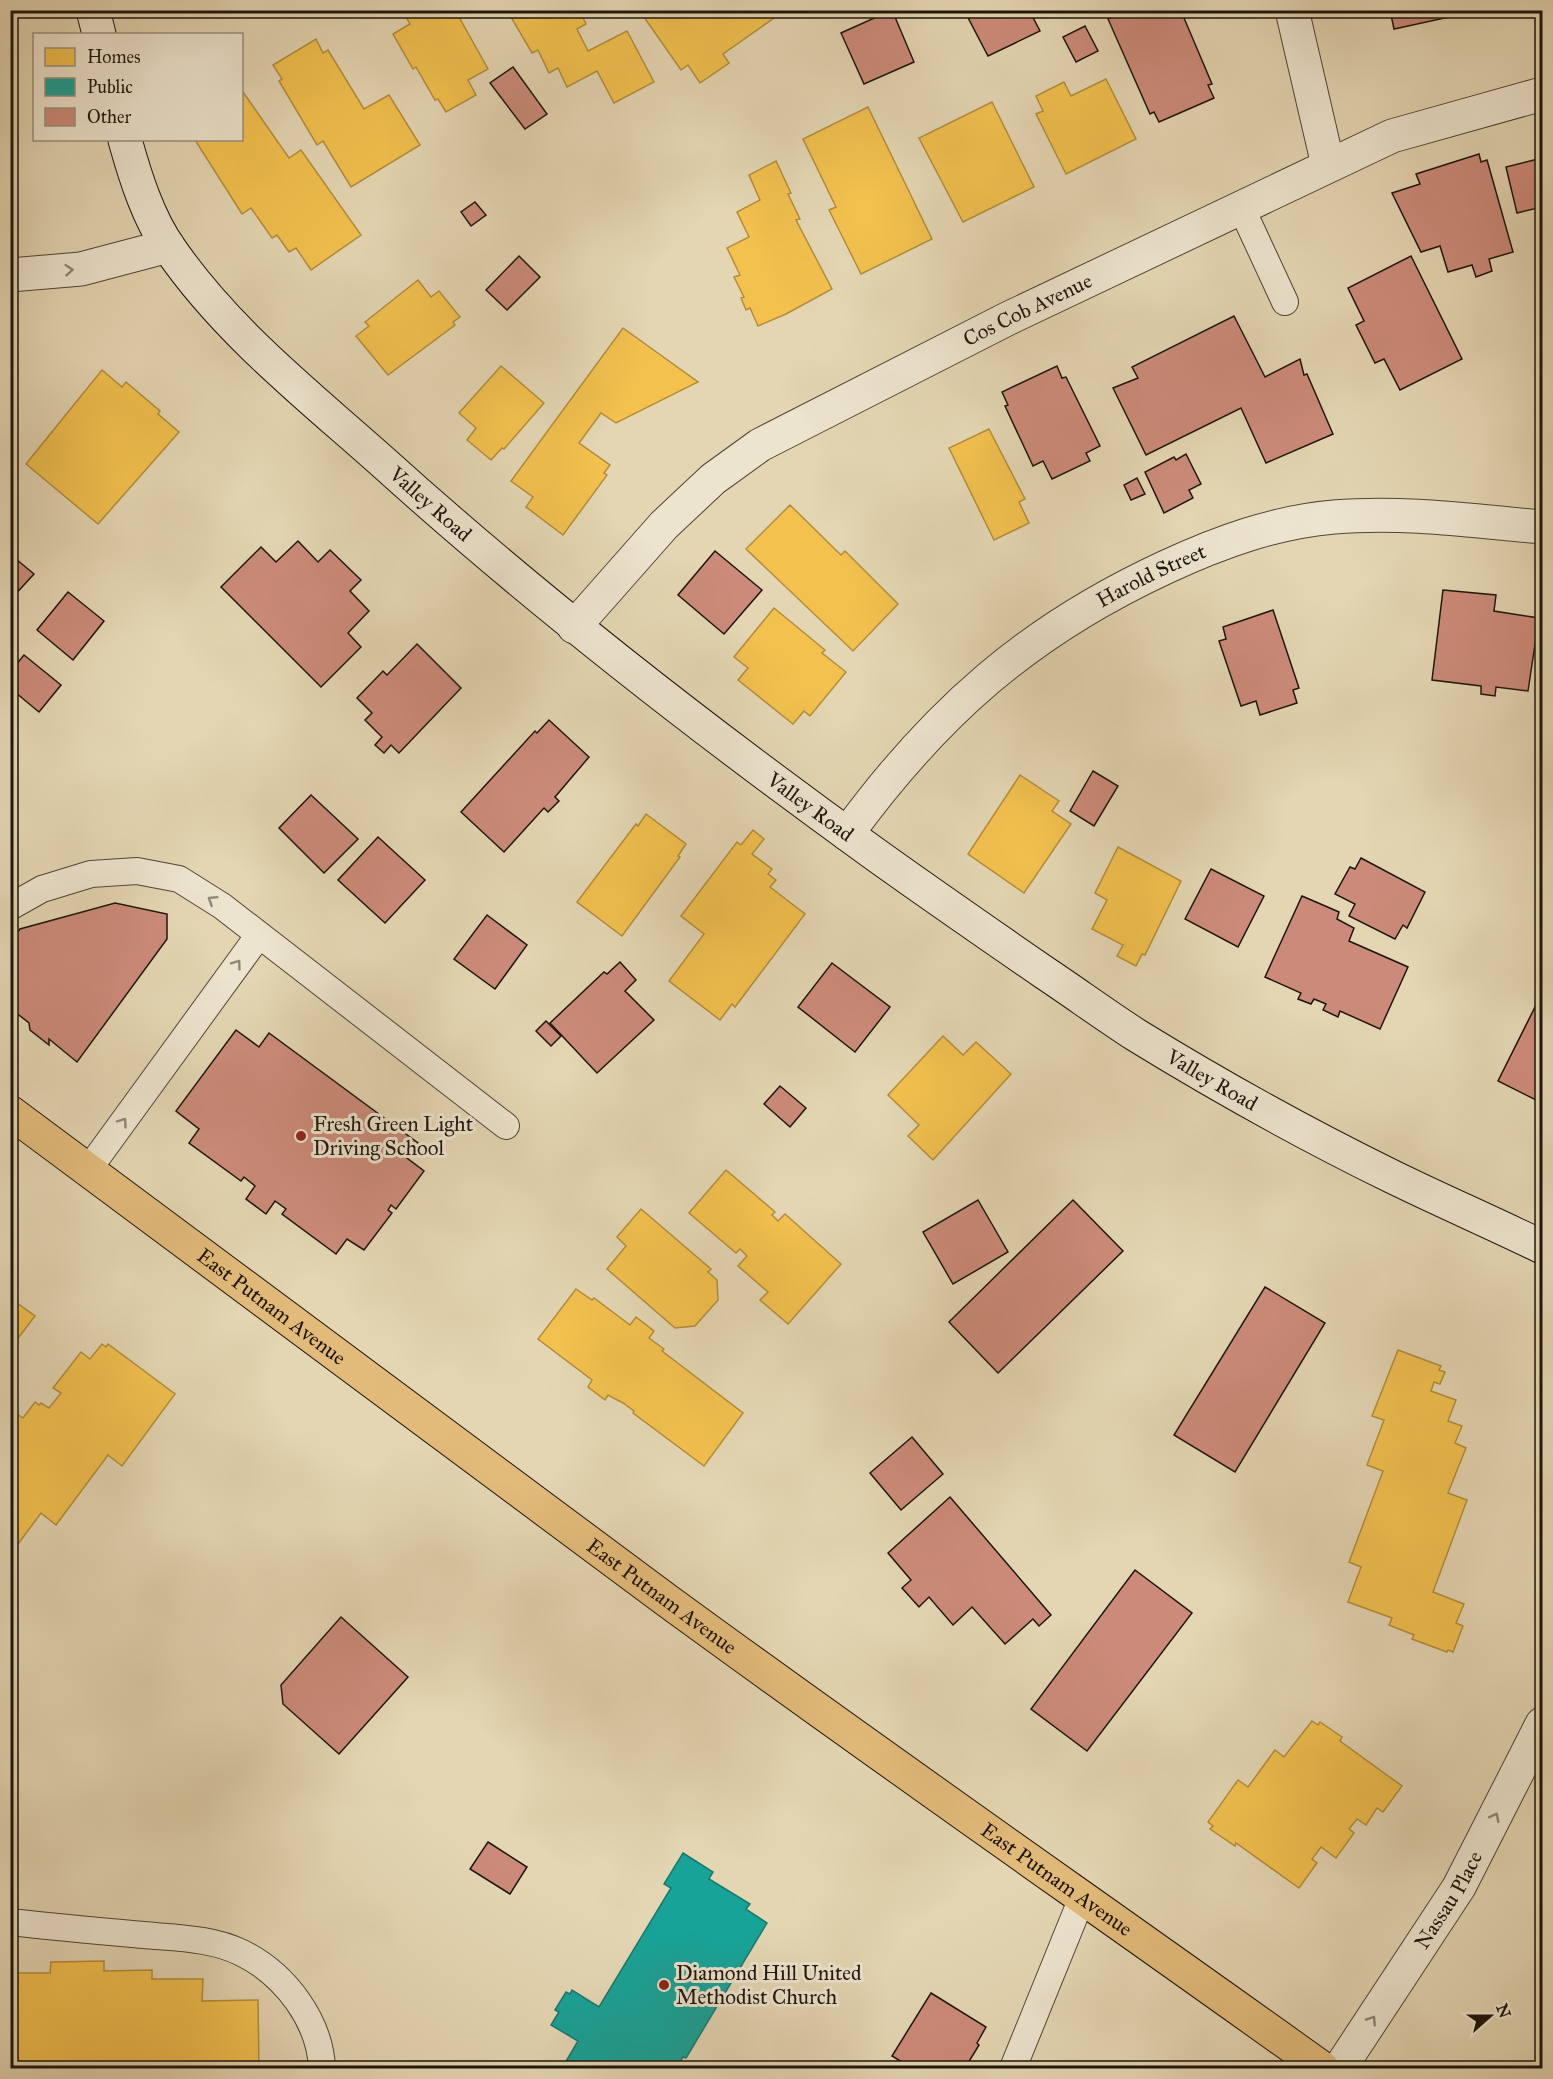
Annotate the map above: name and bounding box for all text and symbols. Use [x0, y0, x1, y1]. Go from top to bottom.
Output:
legend [33, 33, 243, 141]
text: Homes [87, 46, 141, 68]
text: Public [87, 76, 133, 98]
text: Other [87, 106, 132, 128]
one-way arrow [64, 264, 73, 277]
street label: Cos Cob Avenue [959, 267, 1096, 352]
street label: Valley Road [383, 460, 477, 548]
street label: Harold Street [1092, 538, 1210, 613]
street label: Valley Road [761, 766, 859, 848]
one-way arrow [208, 895, 218, 907]
one-way arrow [230, 960, 241, 971]
street label: Valley Road [1161, 1043, 1263, 1117]
place label: Fresh Green Light Driving School [313, 1111, 474, 1161]
one-way arrow [116, 1118, 127, 1129]
marker: Fresh Green Light Driving School [294, 1129, 308, 1143]
street label: East Putnam Avenue [192, 1242, 352, 1371]
street label: East Putnam Avenue [582, 1533, 742, 1660]
one-way arrow [1488, 1813, 1499, 1823]
street label: East Putnam Avenue [976, 1817, 1138, 1942]
street label: Nassau Place [1409, 1847, 1488, 1954]
place label: Diamond Hill United Methodist Church [676, 1960, 862, 2010]
marker: Diamond Hill United Methodist Church [657, 1978, 671, 1992]
north arrow [1460, 1986, 1520, 2046]
text: N [1492, 2001, 1515, 2021]
one-way arrow [1365, 2015, 1376, 2026]

